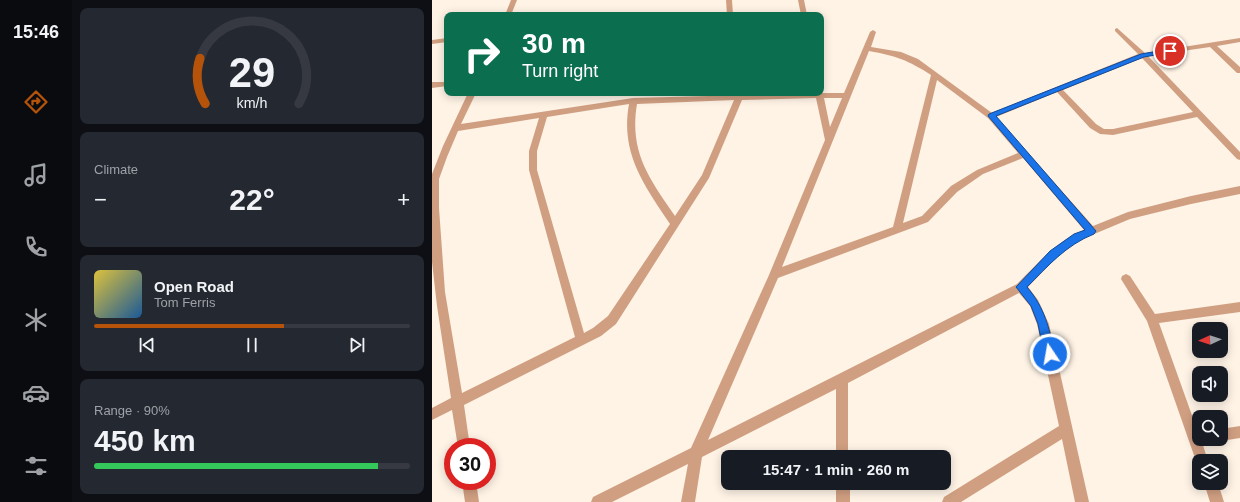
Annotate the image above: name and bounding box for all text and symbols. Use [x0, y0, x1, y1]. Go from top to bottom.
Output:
text: 15:46 [13, 22, 59, 42]
icon: right [456, 28, 508, 80]
text: 30 m [522, 28, 586, 59]
pin [1153, 34, 1187, 68]
icon: arrive [1159, 40, 1181, 62]
text: 29 [229, 49, 275, 96]
text: Turn right [522, 61, 598, 81]
icon: directions [22, 88, 50, 116]
text: km/h [237, 94, 268, 110]
icon: music [22, 161, 50, 189]
text: Climate [94, 162, 138, 177]
text: 22° [229, 183, 275, 216]
text: − [94, 187, 107, 212]
text: + [397, 187, 410, 212]
icon: phone [22, 233, 50, 261]
text: Open Road [154, 278, 234, 295]
text: Tom Ferris [154, 295, 215, 310]
icon: climate [22, 306, 50, 334]
north arrow [1192, 322, 1228, 358]
map controls [1192, 322, 1228, 490]
position arrow [1029, 333, 1071, 375]
icon: previous [136, 334, 158, 356]
icon: pause [241, 334, 263, 356]
icon: next [346, 334, 368, 356]
button: sound [1192, 366, 1228, 402]
icon: car [22, 379, 50, 407]
text: Range · 90% [94, 403, 170, 418]
button: search [1192, 410, 1228, 446]
text: 450 km [94, 424, 196, 457]
speed limit sign: 30 [444, 438, 496, 490]
icon: filters [22, 452, 50, 480]
button: layers [1192, 454, 1228, 490]
text: 15:47 · 1 min · 260 m [763, 461, 909, 478]

